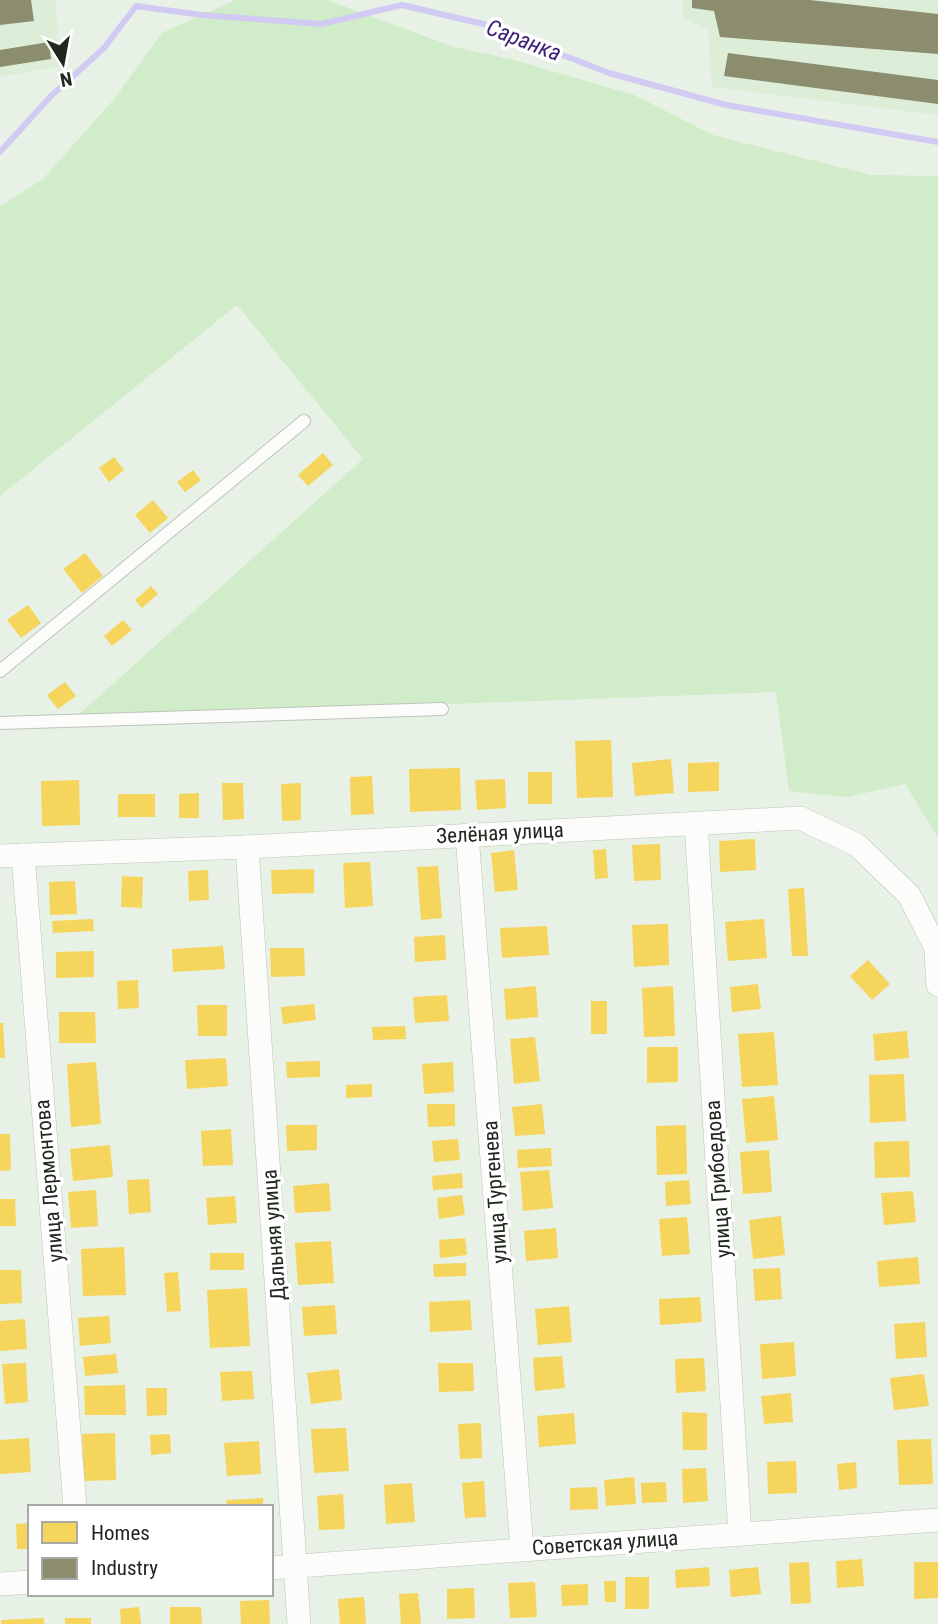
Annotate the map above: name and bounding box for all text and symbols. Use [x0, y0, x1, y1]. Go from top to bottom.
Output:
water label: Саранка [483, 14, 565, 67]
north arrow [28, 28, 98, 98]
text: N [58, 67, 74, 92]
street label: Зелёная улица [436, 818, 564, 848]
street label: улица Лермонтова [30, 1099, 68, 1263]
street label: улица Грибоедова [701, 1099, 735, 1259]
street label: улица Тургенева [478, 1120, 512, 1264]
street label: Дальняя улица [257, 1169, 291, 1301]
legend [28, 1505, 273, 1596]
text: Homes [91, 1521, 150, 1545]
street label: Советская улица [531, 1526, 679, 1560]
text: Industry [91, 1556, 158, 1580]

